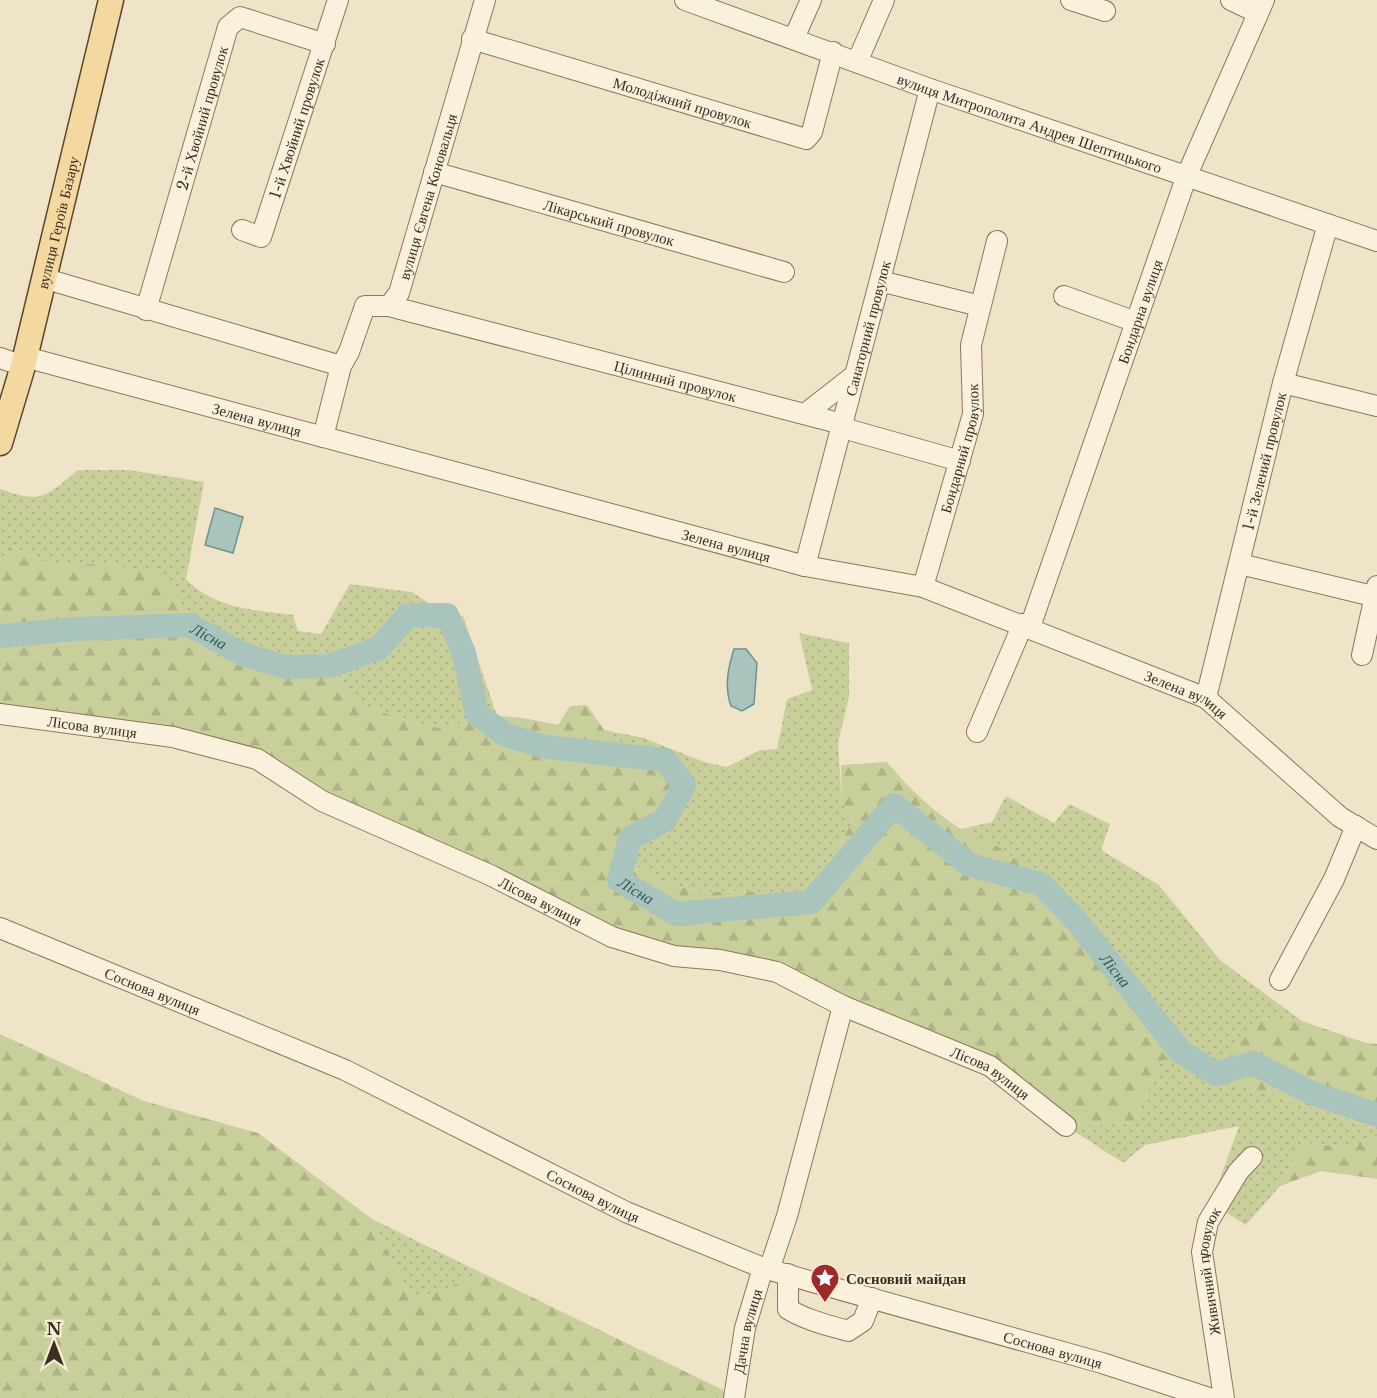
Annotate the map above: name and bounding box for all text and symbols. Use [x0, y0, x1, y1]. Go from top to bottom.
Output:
street label: 2-й Хвойний провулок [172, 43, 232, 192]
street label: 1-й Хвойний провулок [265, 55, 328, 200]
street label: вулиця Митрополита Андрея Шептицького [895, 68, 1165, 177]
street label: Молодіжний провулок [611, 72, 755, 132]
street label: вулиця Євгена Коновальця [394, 111, 461, 282]
street label: вулиця Героїв Базару [32, 154, 83, 291]
street label: Лікарський провулок [541, 194, 677, 250]
street label: Санаторний провулок [840, 257, 894, 398]
street label: Бондарна вулиця [1113, 257, 1166, 366]
street label: Цілинний провулок [612, 356, 739, 406]
street label: Бондарний провулок [935, 383, 983, 515]
street label: 1-й Зелений провулок [1238, 389, 1290, 532]
street label: Зелена вулиця [210, 398, 303, 440]
street label: Зелена вулиця [680, 524, 773, 566]
water label: Лісна [186, 617, 231, 654]
street label: Зелена вулиця [1142, 665, 1232, 723]
street label: Лісова вулиця [46, 711, 138, 742]
water label: Лісна [614, 871, 658, 909]
street label: Лісова вулиця [496, 872, 585, 930]
water label: Лісна [1095, 948, 1135, 991]
street label: Соснова вулиця [102, 963, 203, 1019]
street label: Лісова вулиця [948, 1041, 1034, 1104]
street label: Соснова вулиця [543, 1164, 643, 1226]
street label: Живичний провулок [1192, 1202, 1225, 1337]
place icon: Сосновий майдан [809, 1262, 841, 1304]
place label: Сосновий майдан [846, 1269, 966, 1288]
street label: Дачна вулиця [728, 1286, 766, 1375]
north arrow [24, 1314, 84, 1374]
text: N [46, 1319, 62, 1339]
street label: Соснова вулиця [1001, 1326, 1105, 1372]

